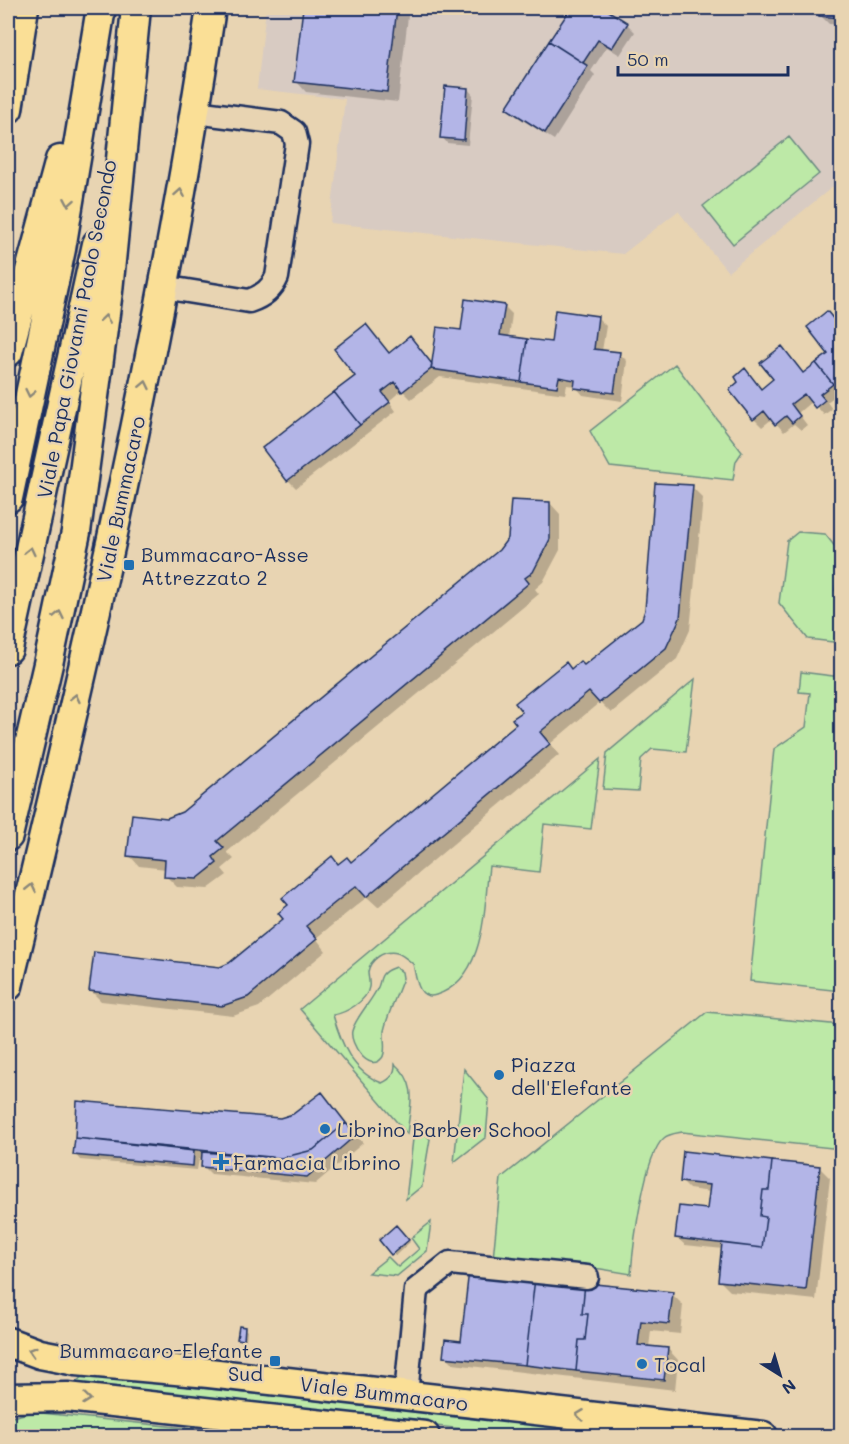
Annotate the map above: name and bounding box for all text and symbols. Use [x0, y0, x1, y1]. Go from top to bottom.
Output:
scale bar [618, 39, 788, 77]
text: 50 m [627, 47, 669, 71]
street label: Viale Papa Giovanni Paolo Secondo [30, 157, 122, 500]
one-way arrow [173, 189, 186, 199]
one-way arrow [63, 197, 75, 206]
one-way arrow [98, 314, 110, 324]
one-way arrow [137, 380, 150, 390]
one-way arrow [24, 387, 37, 397]
street label: Viale Bummacaro [90, 413, 150, 584]
place label: Bummacaro-Asse Attrezzato 2 [141, 541, 309, 590]
one-way arrow [23, 546, 36, 556]
marker: Bummacaro-Asse Attrezzato 2 [122, 558, 136, 572]
one-way arrow [51, 611, 64, 621]
one-way arrow [68, 694, 81, 704]
one-way arrow [23, 883, 36, 893]
place label: Piazza dell'Elefante [511, 1051, 632, 1100]
marker: Piazza dell'Elefante [492, 1068, 506, 1082]
place label: Librino Barber School [337, 1116, 551, 1142]
marker: Librino Barber School [318, 1122, 332, 1136]
place label: Farmacia Librino [233, 1149, 400, 1175]
marker: Farmacia Librino [214, 1155, 228, 1169]
place label: Bummacaro-Elefante Sud [59, 1337, 263, 1386]
north arrow [750, 1345, 810, 1405]
one-way arrow [27, 1346, 38, 1358]
place label: Tocal [654, 1351, 706, 1377]
marker: Bummacaro-Elefante Sud [268, 1354, 282, 1368]
marker: Tocal [635, 1357, 649, 1371]
street label: Viale Bummacaro [299, 1370, 470, 1416]
text: N [778, 1375, 801, 1399]
one-way arrow [82, 1392, 91, 1405]
one-way arrow [575, 1409, 584, 1422]

